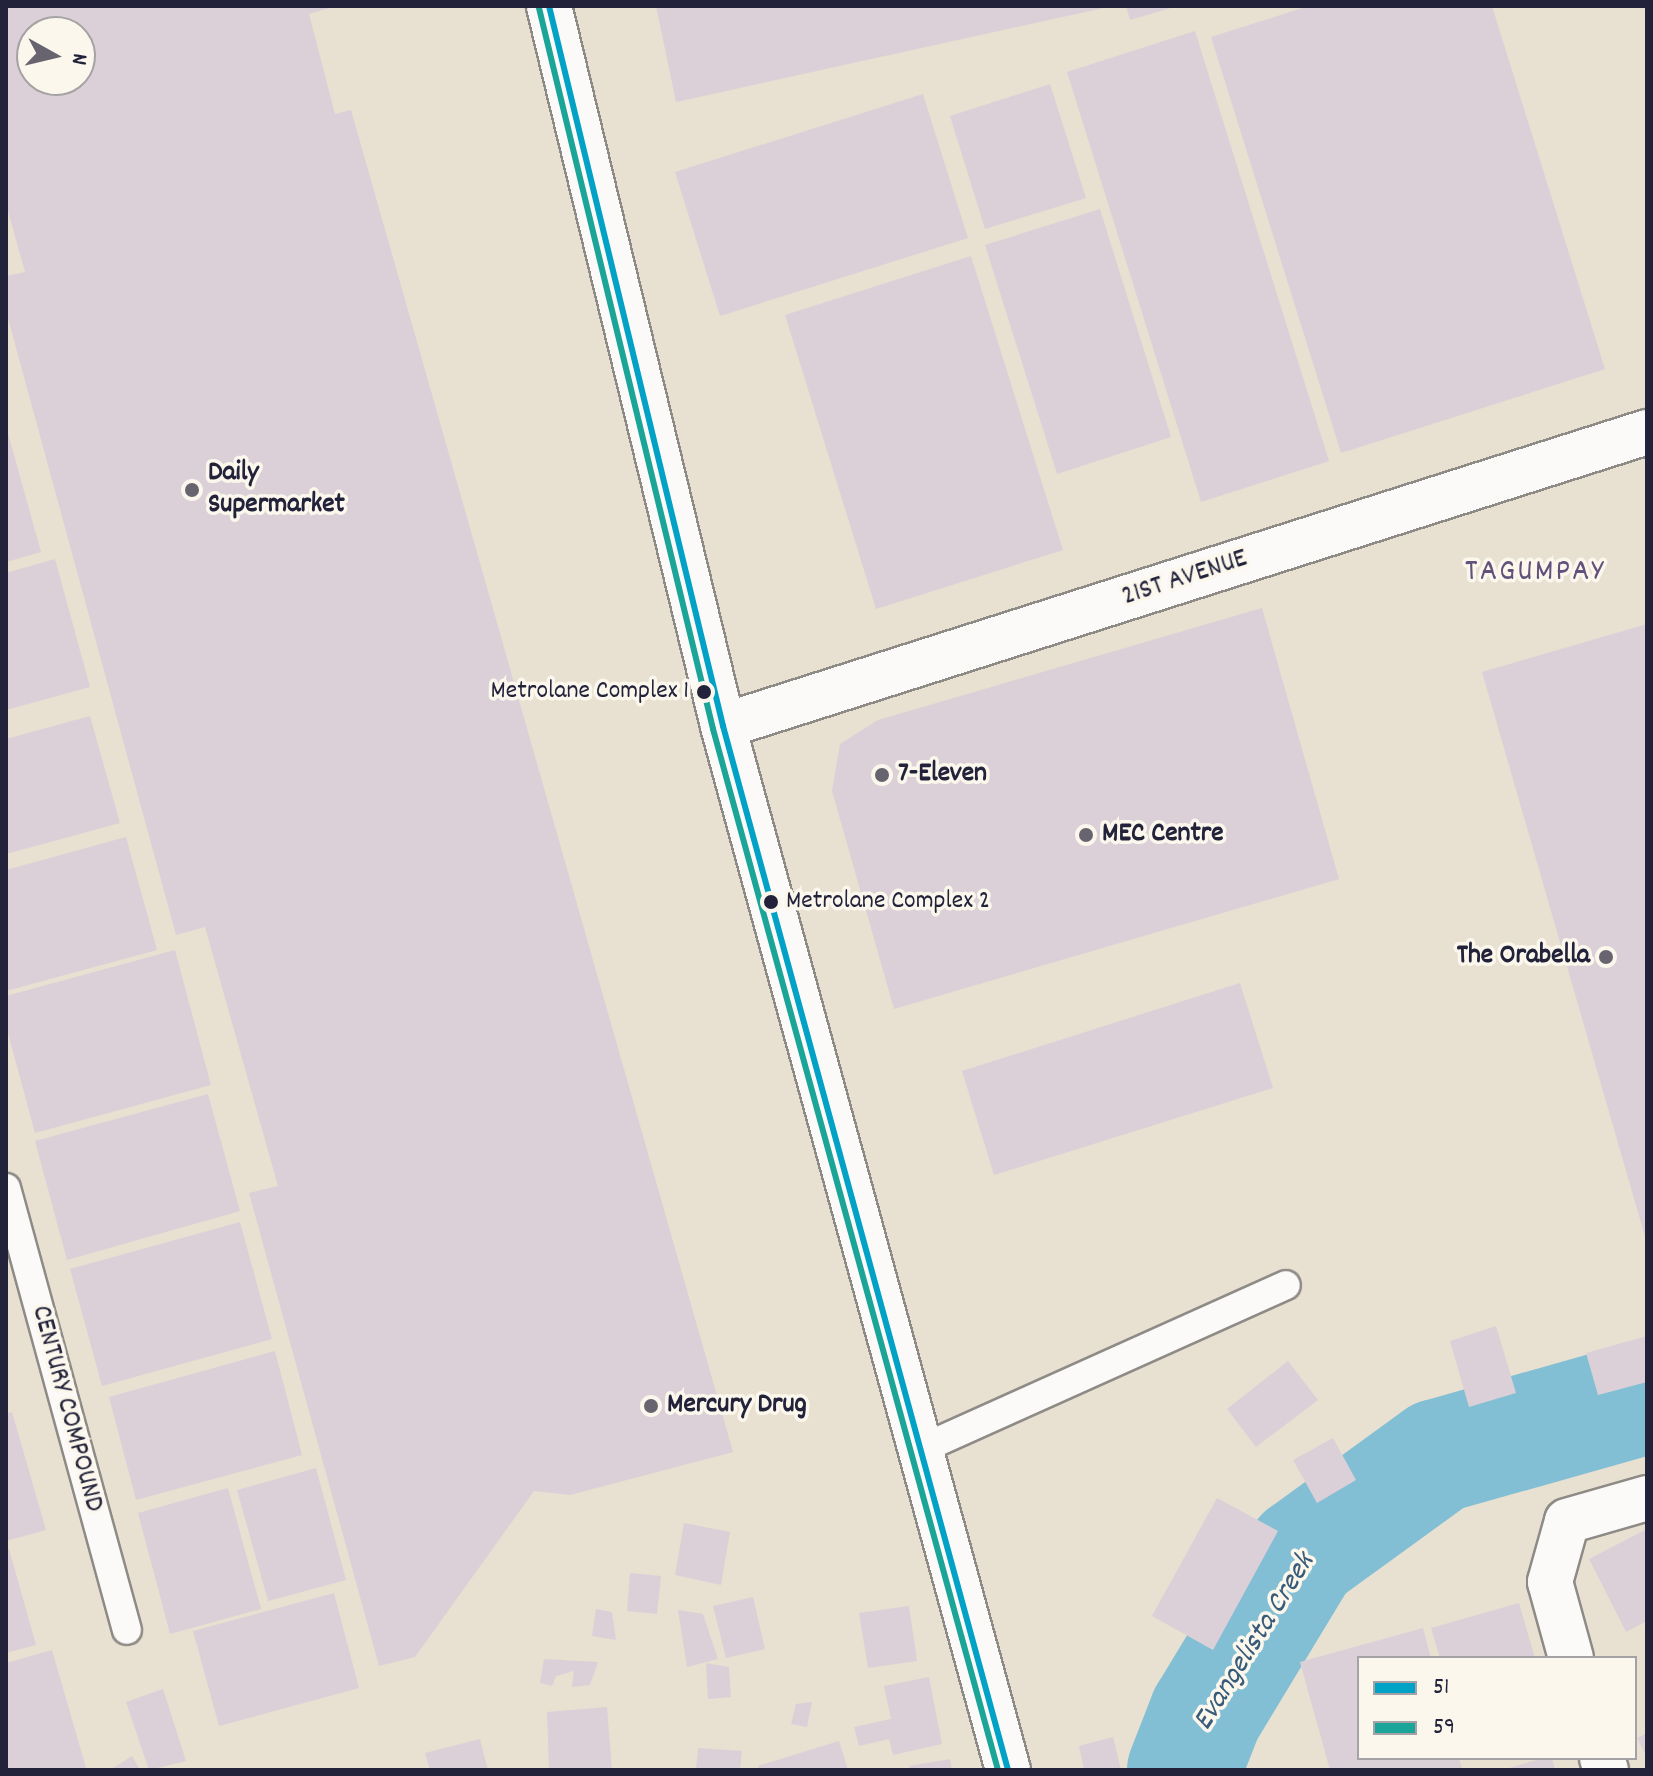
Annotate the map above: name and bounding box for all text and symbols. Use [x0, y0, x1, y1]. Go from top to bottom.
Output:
north arrow [16, 16, 96, 96]
text: N [62, 52, 94, 67]
place label: Daily Supermarket [208, 457, 345, 523]
marker: Daily Supermarket [183, 481, 201, 499]
street label: 21ST AVENUE [1118, 543, 1252, 615]
district label: TAGUMPAY [1465, 554, 1605, 592]
place label: Metrolane Complex 1 [491, 676, 689, 708]
marker: Metrolane Complex 1 [696, 684, 712, 700]
place label: 7-Eleven [898, 758, 987, 792]
marker: 7-Eleven [873, 766, 891, 784]
place label: MEC Centre [1102, 818, 1223, 852]
marker: MEC Centre [1077, 826, 1095, 844]
place label: Metrolane Complex 2 [786, 886, 990, 918]
marker: Metrolane Complex 2 [763, 894, 779, 910]
place label: The Orabella [1457, 940, 1590, 974]
marker: The Orabella [1597, 948, 1615, 966]
street label: CENTURY COMPOUND [22, 1302, 110, 1516]
place label: Mercury Drug [667, 1389, 807, 1423]
marker: Mercury Drug [642, 1397, 660, 1415]
water label: Evangelista Creek [1187, 1548, 1325, 1738]
legend [1357, 1656, 1637, 1760]
text: 51 [1433, 1671, 1449, 1705]
text: 59 [1433, 1711, 1455, 1745]

